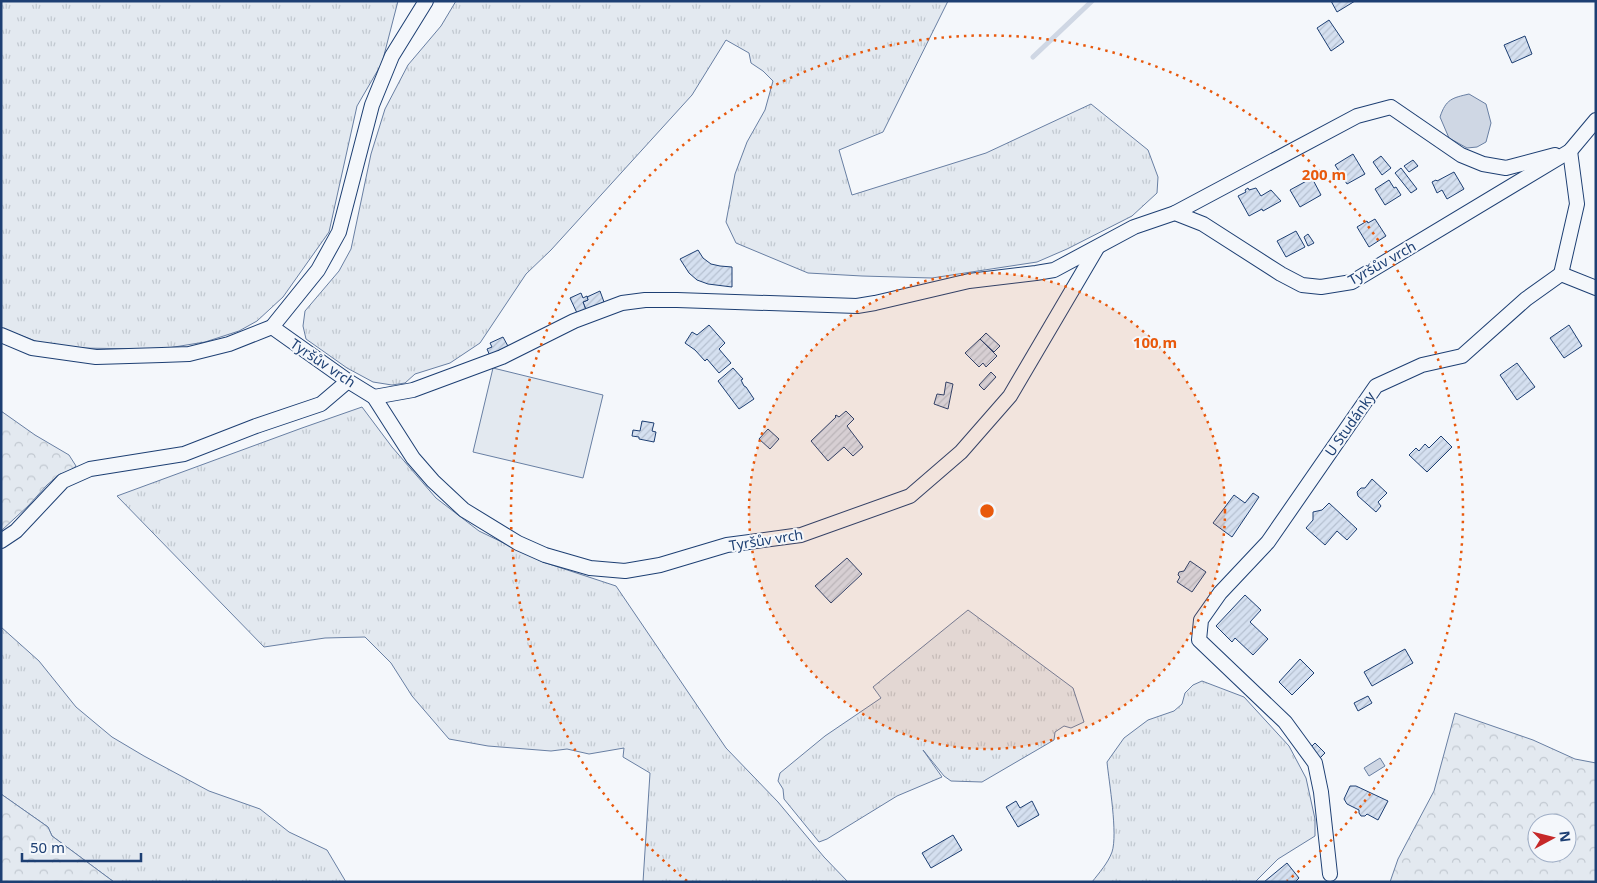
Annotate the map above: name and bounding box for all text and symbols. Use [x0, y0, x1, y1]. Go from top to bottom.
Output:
text: 200 m [1302, 164, 1346, 184]
street label: Tyršův vrch [1345, 236, 1419, 289]
text: 100 m [1133, 332, 1177, 352]
street label: Tyršův vrch [287, 334, 359, 391]
street label: U Studánky [1320, 387, 1379, 460]
centre of rings [978, 502, 996, 520]
street label: Tyršův vrch [728, 524, 804, 555]
north arrow [1527, 813, 1577, 863]
scale bar [22, 830, 141, 862]
text: N [1555, 830, 1576, 843]
text: 50 m [30, 837, 65, 857]

